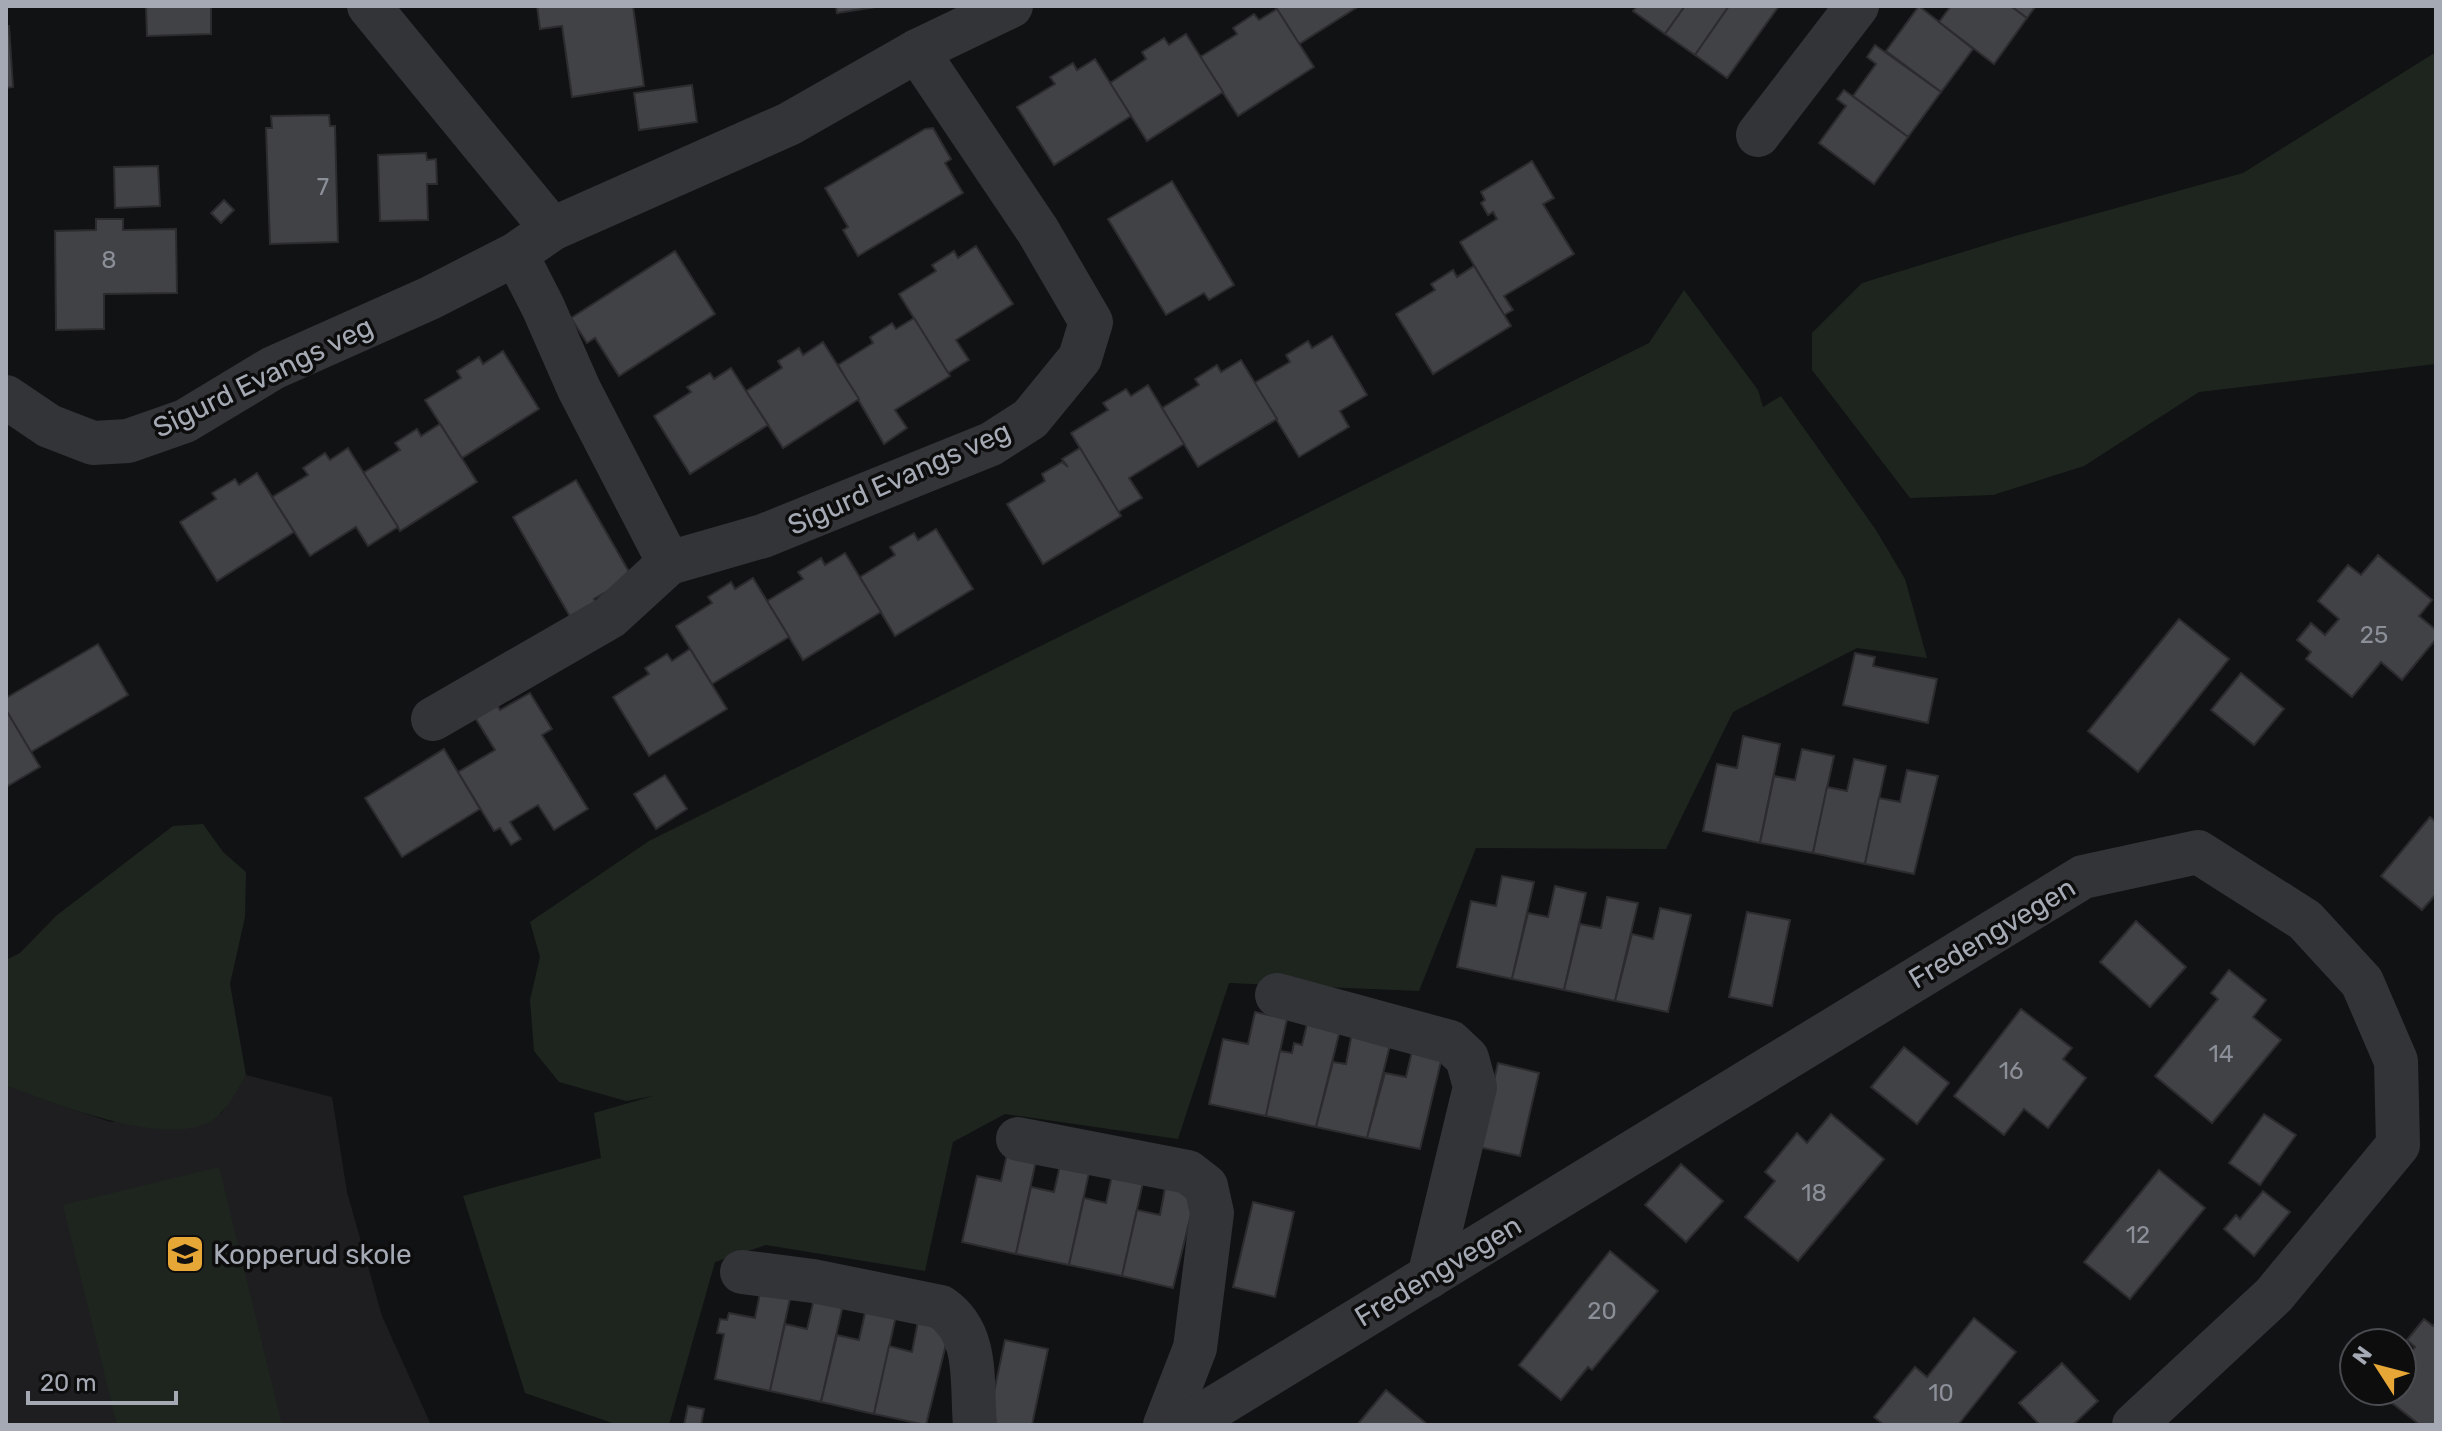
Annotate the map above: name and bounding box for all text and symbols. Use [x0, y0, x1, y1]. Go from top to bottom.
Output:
house number: 7 [317, 173, 329, 201]
house number: 8 [101, 246, 117, 274]
street label: Sigurd Evangs veg [148, 310, 378, 444]
street label: Sigurd Evangs veg [783, 414, 1015, 542]
house number: 25 [2360, 621, 2388, 649]
street label: Fredengvegen [1903, 870, 2081, 996]
house number: 14 [2208, 1040, 2234, 1068]
house number: 16 [1999, 1057, 2023, 1085]
house number: 18 [1801, 1179, 1827, 1207]
street label: Fredengvegen [1349, 1208, 1527, 1334]
house number: 12 [2126, 1221, 2150, 1249]
school or university icon: Kopperud skole [164, 1233, 206, 1275]
place label: Kopperud skole [213, 1238, 412, 1271]
house number: 20 [1587, 1297, 1617, 1325]
north arrow [2338, 1327, 2418, 1407]
text: N [2347, 1341, 2378, 1370]
scale bar [28, 1355, 176, 1405]
text: 20 m [40, 1369, 97, 1397]
house number: 10 [1928, 1379, 1954, 1407]

